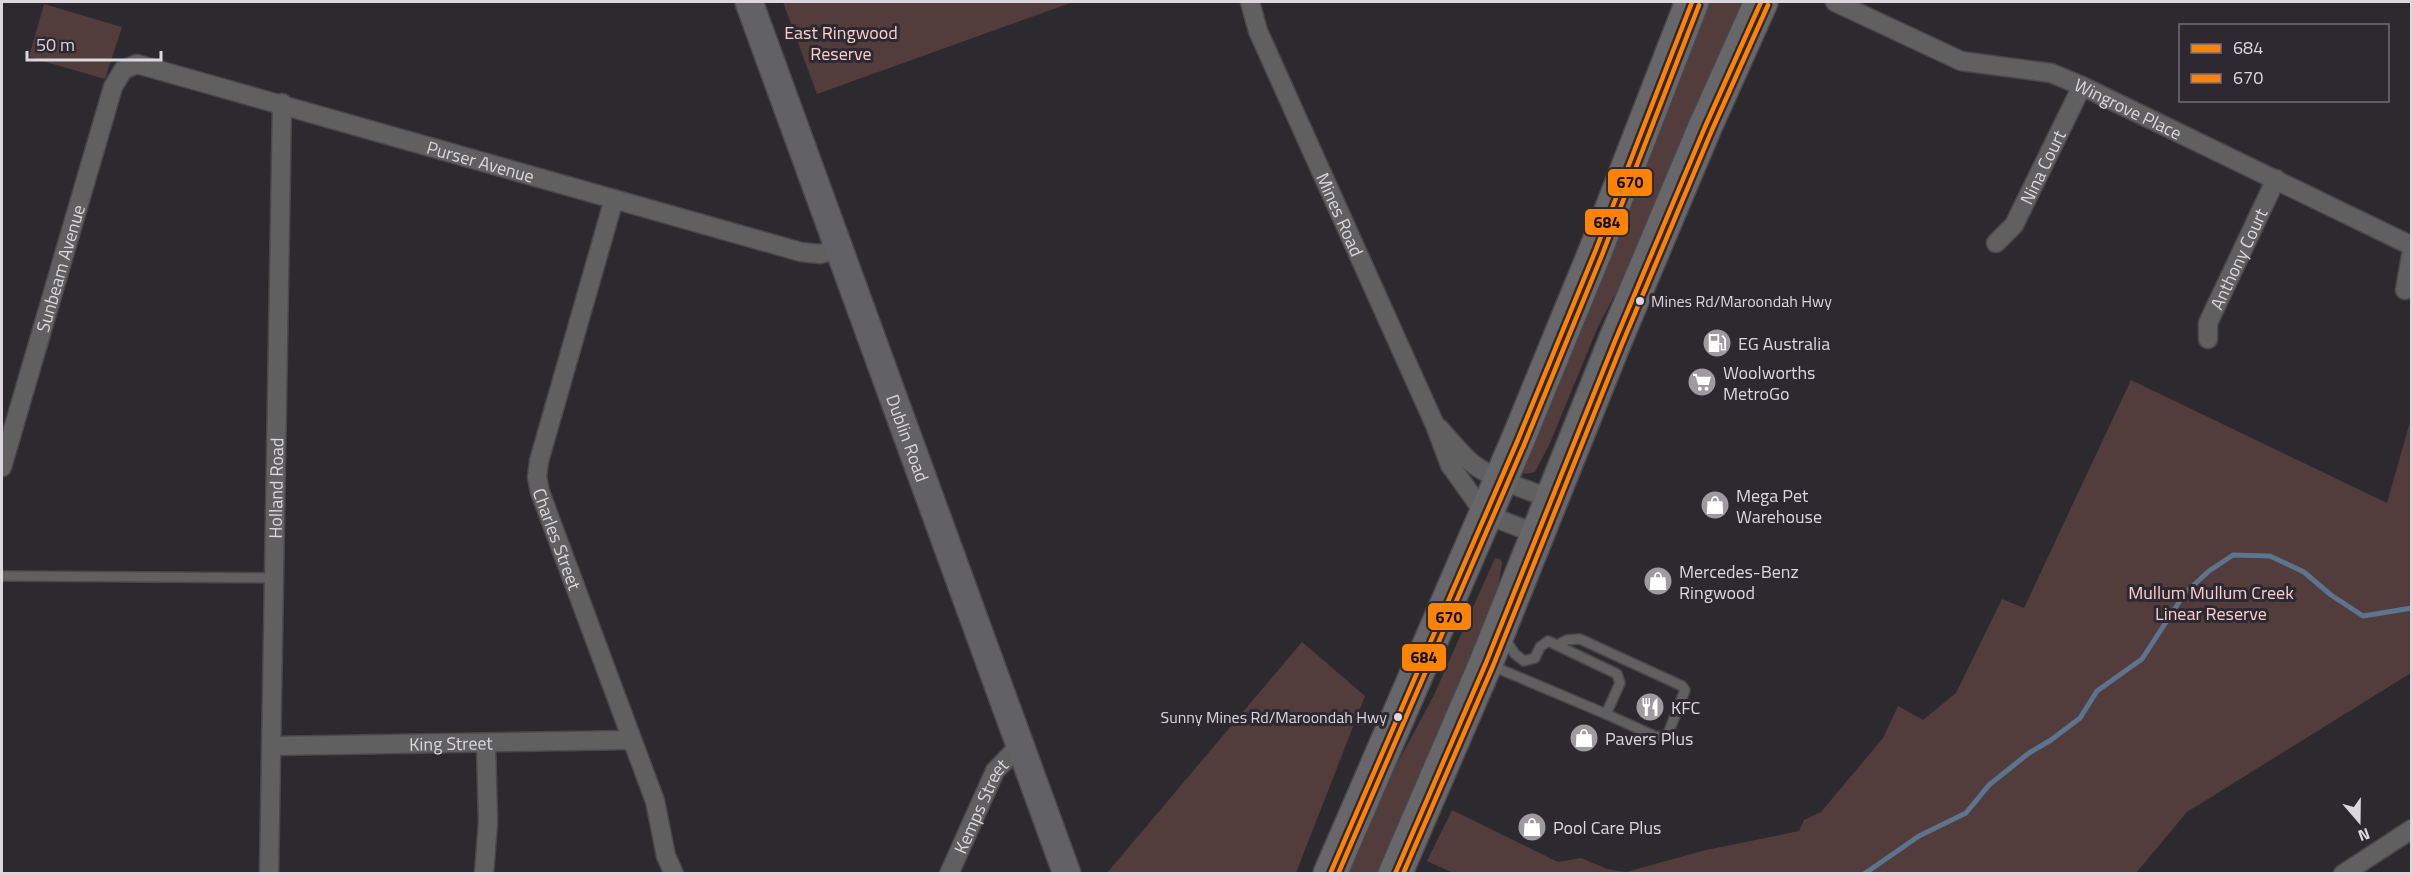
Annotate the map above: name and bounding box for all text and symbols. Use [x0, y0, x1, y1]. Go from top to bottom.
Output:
park label: East Ringwood Reserve [784, 19, 898, 67]
scale bar [27, 24, 160, 62]
legend [2179, 24, 2389, 102]
text: 50 m [36, 31, 75, 58]
text: 684 [2233, 34, 2263, 61]
text: 670 [2233, 64, 2263, 91]
street label: Wingrove Place [2070, 71, 2187, 146]
street label: Nina Court [2013, 125, 2072, 209]
street label: Purser Avenue [424, 133, 537, 189]
street label: Mines Road [1310, 168, 1371, 260]
line badge: 670 [1607, 168, 1653, 197]
text: 670 [1617, 170, 1643, 194]
street label: Sunbeam Avenue [29, 201, 91, 335]
street label: Anthony Court [2203, 203, 2274, 314]
line badge: 684 [1584, 208, 1629, 236]
text: 684 [1594, 210, 1620, 234]
place label: Mines Rd/Maroondah Hwy [1651, 289, 1832, 313]
marker: Mines Rd/Maroondah Hwy [1634, 295, 1646, 307]
fuel station icon: EG Australia [1701, 327, 1733, 359]
place label: EG Australia [1738, 330, 1830, 357]
place label: Woolworths MetroGo [1723, 359, 1815, 407]
supermarket icon: Woolworths MetroGo [1686, 366, 1718, 398]
street label: Dublin Road [880, 390, 936, 485]
street label: Holland Road [261, 437, 290, 539]
place label: Mega Pet Warehouse [1736, 482, 1822, 530]
street label: Charles Street [526, 484, 589, 594]
shop icon: Mega Pet Warehouse [1699, 489, 1731, 521]
place label: Mercedes-Benz Ringwood [1679, 558, 1799, 606]
shop icon: Mercedes-Benz Ringwood [1642, 565, 1674, 597]
park label: Mullum Mullum Creek Linear Reserve [2128, 579, 2294, 627]
line badge: 670 [1427, 602, 1472, 631]
text: 670 [1436, 605, 1462, 629]
line badge: 684 [1401, 643, 1447, 672]
text: 684 [1411, 645, 1437, 669]
restaurant icon: KFC [1634, 691, 1666, 723]
place label: KFC [1671, 694, 1701, 721]
place label: Sunny Mines Rd/Maroondah Hwy [1161, 705, 1387, 729]
marker: Sunny Mines Rd/Maroondah Hwy [1392, 711, 1404, 723]
shop icon: Pavers Plus [1568, 722, 1600, 754]
place label: Pavers Plus [1605, 725, 1693, 752]
street label: King Street [409, 729, 494, 757]
street label: Kemps Street [946, 751, 1014, 858]
north arrow [2329, 791, 2389, 851]
shop icon: Pool Care Plus [1516, 811, 1548, 843]
place label: Pool Care Plus [1553, 814, 1661, 841]
text: N [2355, 822, 2373, 848]

